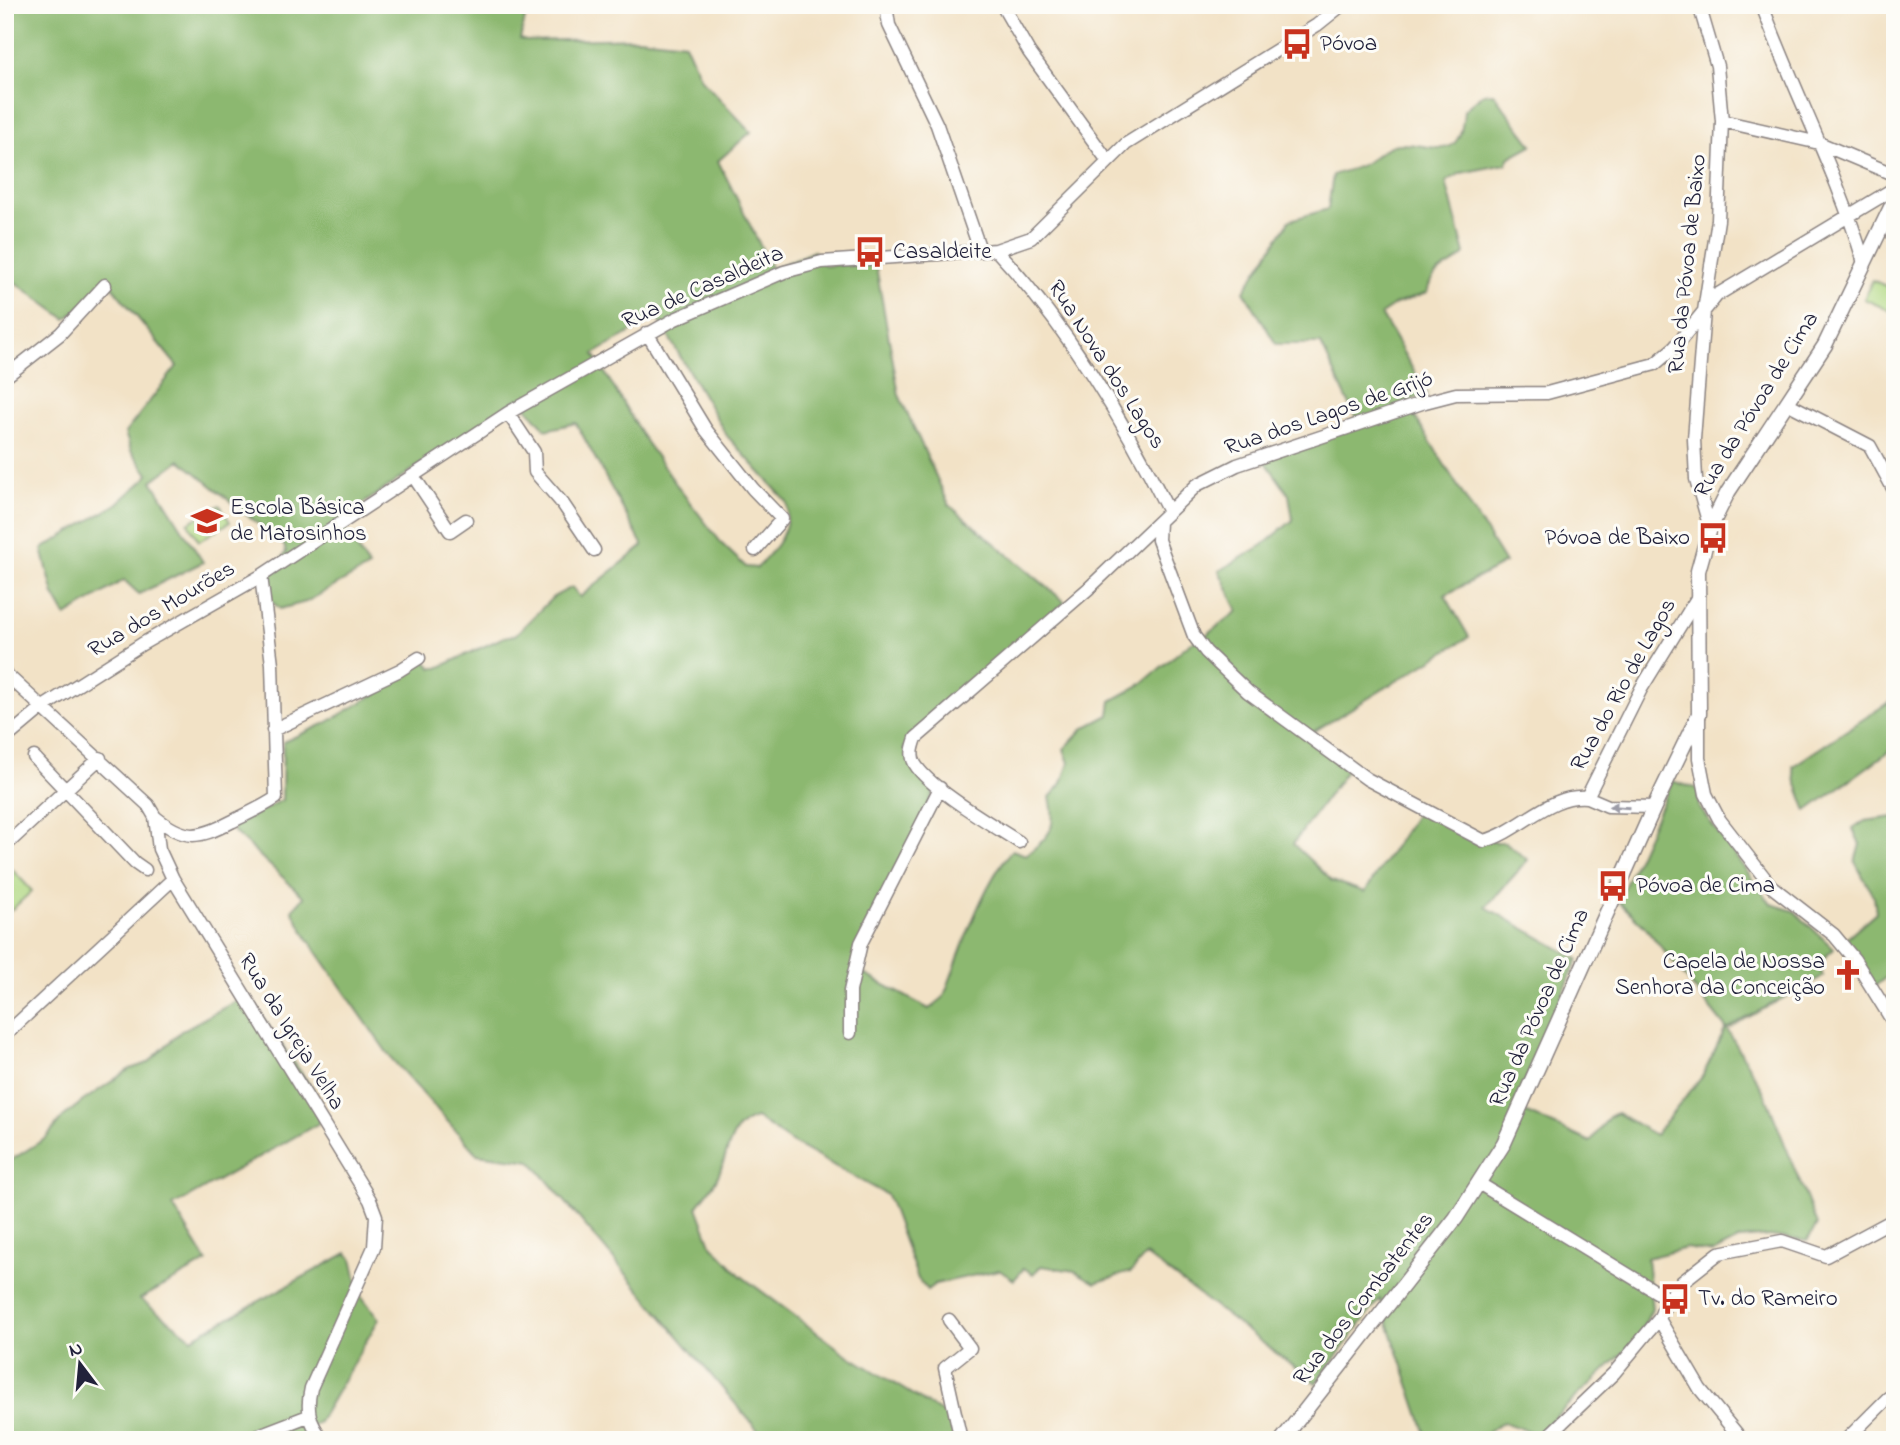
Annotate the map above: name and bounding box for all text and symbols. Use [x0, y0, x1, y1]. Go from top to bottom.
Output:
bus stop icon: Póvoa [1280, 27, 1314, 61]
place label: Póvoa [1320, 28, 1377, 61]
street label: Rua da Póvoa de Baixo [1660, 153, 1716, 375]
bus stop icon: Casaldeite [853, 235, 887, 269]
place label: Casaldeite [893, 236, 992, 269]
street label: Rua de Casaldeita [617, 238, 789, 338]
street label: Rua Nova dos Lagos [1038, 274, 1173, 457]
street label: Rua da Póvoa de Cima [1686, 306, 1828, 504]
street label: Rua dos Lagos de Grijó [1220, 363, 1438, 466]
place label: Escola Básica de Matosinhos [230, 492, 367, 551]
school or university icon: Escola Básica de Matosinhos [190, 504, 224, 538]
bus stop icon: Póvoa de Baixo [1696, 521, 1730, 555]
place label: Póvoa de Baixo [1545, 522, 1690, 555]
street label: Rua dos Mourões [82, 553, 242, 667]
street label: Rua do Rio de Lagos [1563, 593, 1686, 778]
one-way arrow [1608, 801, 1630, 812]
bus stop icon: Póvoa de Cima [1596, 869, 1630, 903]
place label: Póvoa de Cima [1636, 870, 1775, 903]
street label: Rua da Póvoa de Cima [1481, 904, 1599, 1112]
place label: Capela de Nossa Senhora da Conceição [1615, 946, 1825, 1005]
street label: Rua da Igreja Velha [229, 947, 353, 1117]
church icon: Capela de Nossa Senhora da Conceição [1831, 958, 1865, 992]
street label: Rua dos Combatentes [1286, 1205, 1442, 1393]
bus stop icon: Tv. do Rameiro [1658, 1282, 1692, 1316]
place label: Tv. do Rameiro [1698, 1283, 1838, 1316]
north arrow [46, 1330, 116, 1400]
text: N [66, 1335, 86, 1365]

